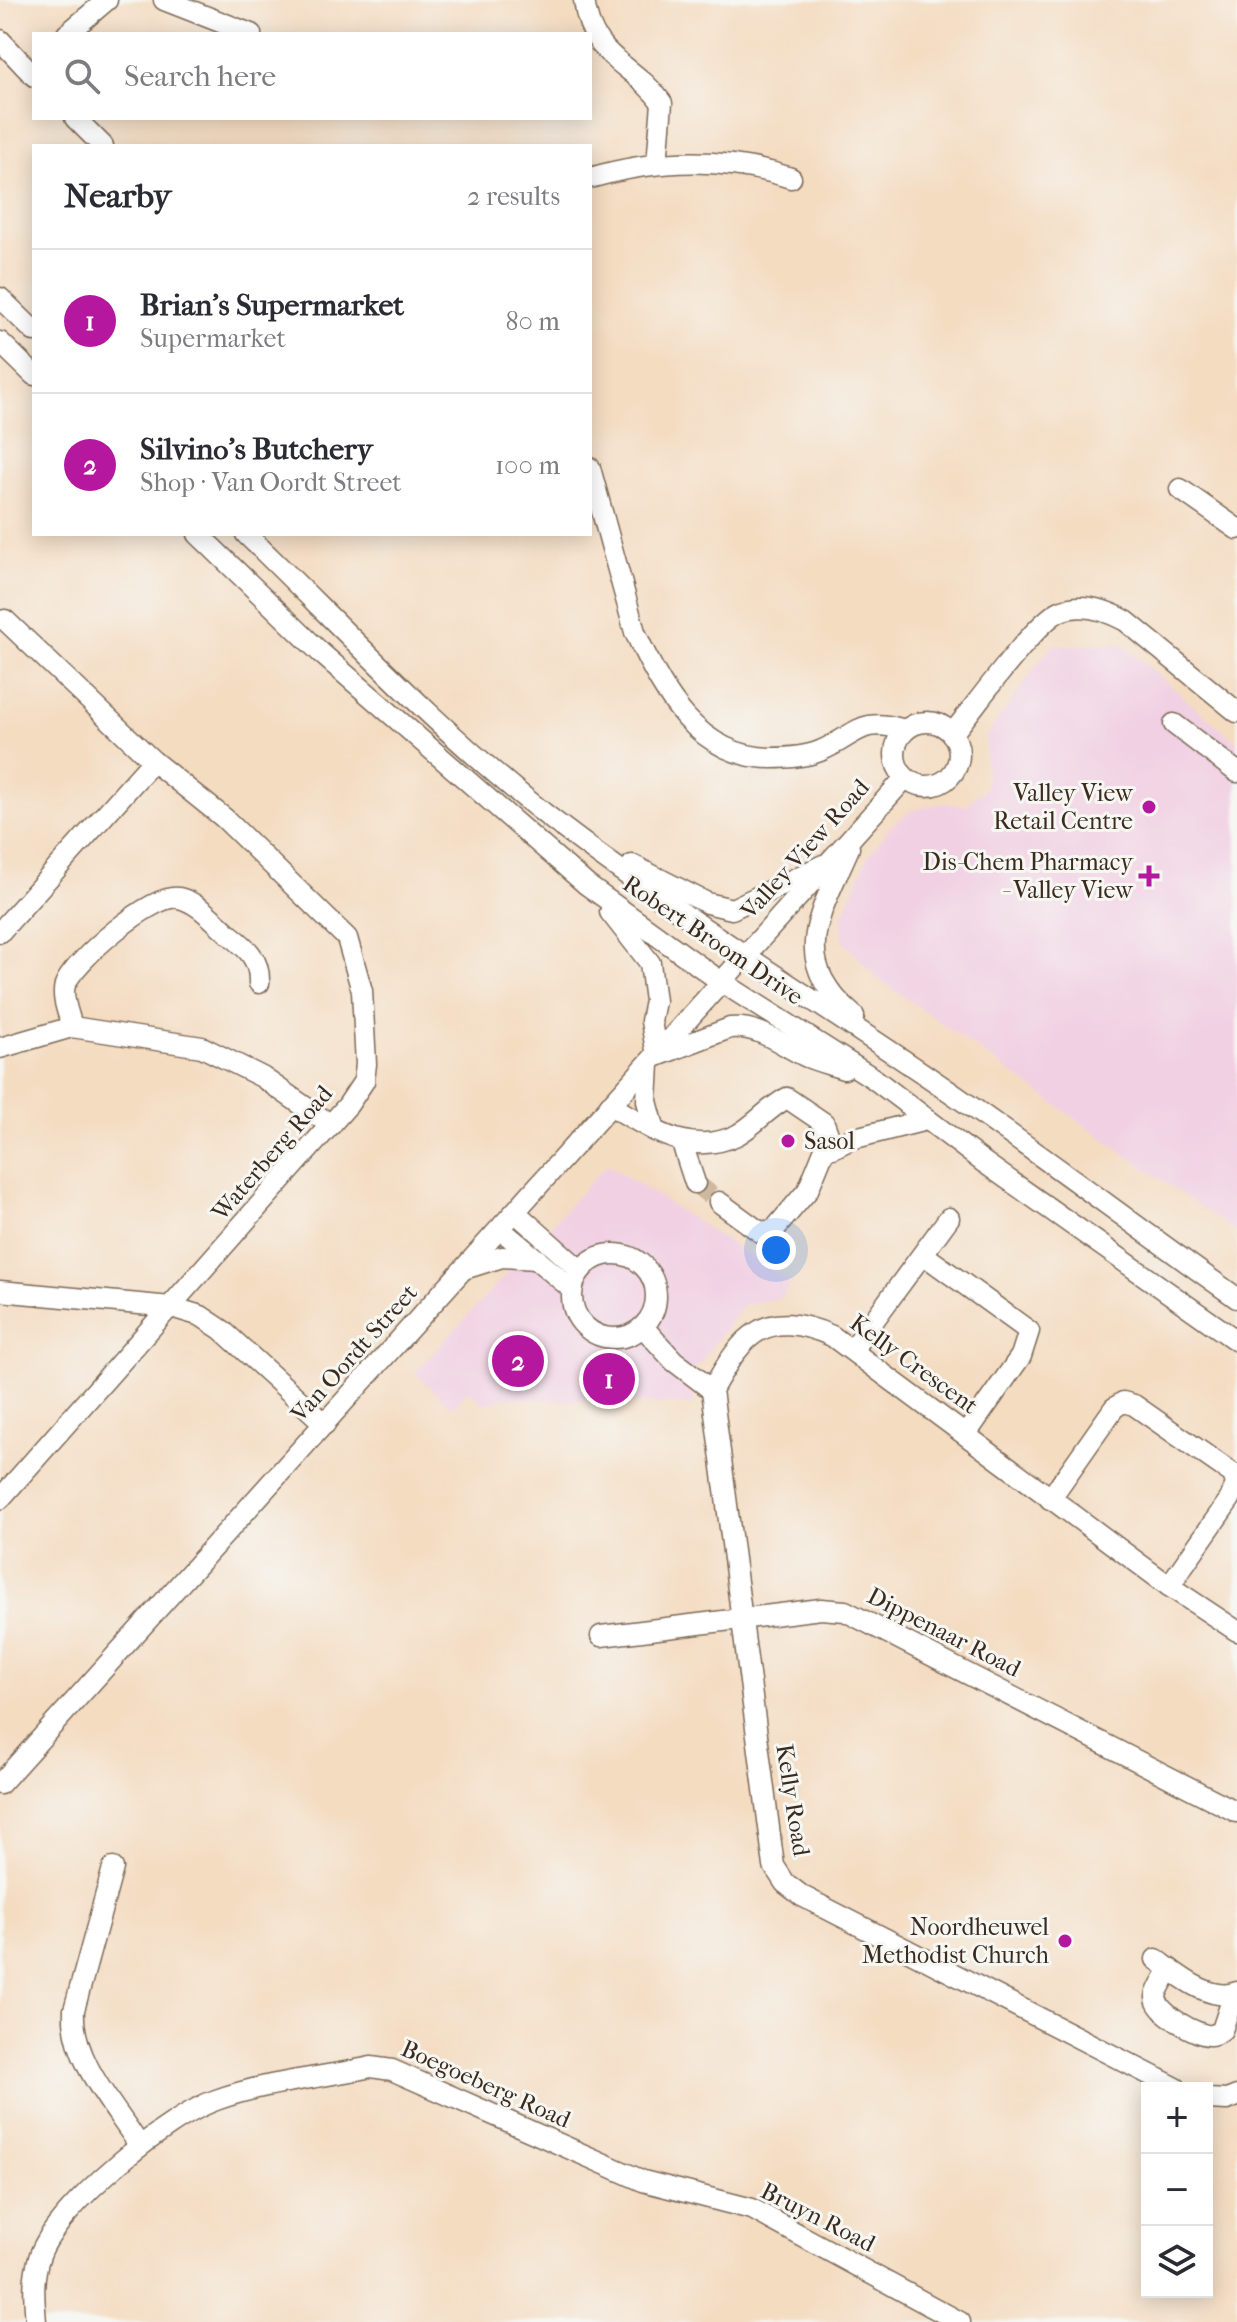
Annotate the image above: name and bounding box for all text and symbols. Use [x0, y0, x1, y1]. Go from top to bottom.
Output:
search box [32, 32, 592, 120]
icon: search [60, 54, 104, 98]
text: Search here [124, 59, 276, 94]
text: Nearby [64, 176, 171, 216]
text: 2 results [467, 181, 560, 212]
text: Brian's Supermarket [140, 288, 404, 323]
text: 1 [85, 306, 95, 337]
text: 80 m [505, 306, 560, 337]
text: Supermarket [140, 323, 286, 354]
text: Silvino's Butchery [140, 432, 373, 467]
text: 2 [83, 450, 97, 481]
text: 100 m [495, 450, 560, 481]
text: Shop · Van Oordt Street [140, 467, 402, 498]
street label: Valley View Road [734, 773, 876, 925]
place label: Valley View Retail Centre [993, 779, 1134, 835]
marker: Valley View Retail Centre [1140, 798, 1158, 816]
place label: Dis-Chem Pharmacy - Valley View [922, 848, 1134, 904]
marker: Dis-Chem Pharmacy - Valley View [1140, 867, 1158, 885]
street label: Robert Broom Drive [618, 869, 809, 1011]
street label: Waterberg Road [205, 1079, 339, 1227]
place label: Sasol [804, 1127, 855, 1155]
marker: Sasol [779, 1132, 797, 1150]
your location [756, 1230, 796, 1270]
street label: Van Oordt Street [284, 1278, 423, 1428]
street label: Kelly Crescent [845, 1308, 984, 1420]
pin: 2 [492, 1331, 544, 1391]
pin: 1 [583, 1349, 635, 1409]
street label: Dippenaar Road [863, 1581, 1026, 1683]
street label: Kelly Road [770, 1742, 816, 1859]
place label: Noordheuwel Methodist Church [862, 1913, 1050, 1969]
marker: Noordheuwel Methodist Church [1056, 1932, 1074, 1950]
street label: Boegoeberg Road [397, 2034, 576, 2134]
map controls [1141, 2082, 1213, 2298]
button: + [1141, 2082, 1213, 2154]
button: − [1141, 2154, 1213, 2226]
street label: Bruyn Road [756, 2176, 881, 2258]
button: layers [1141, 2226, 1213, 2298]

